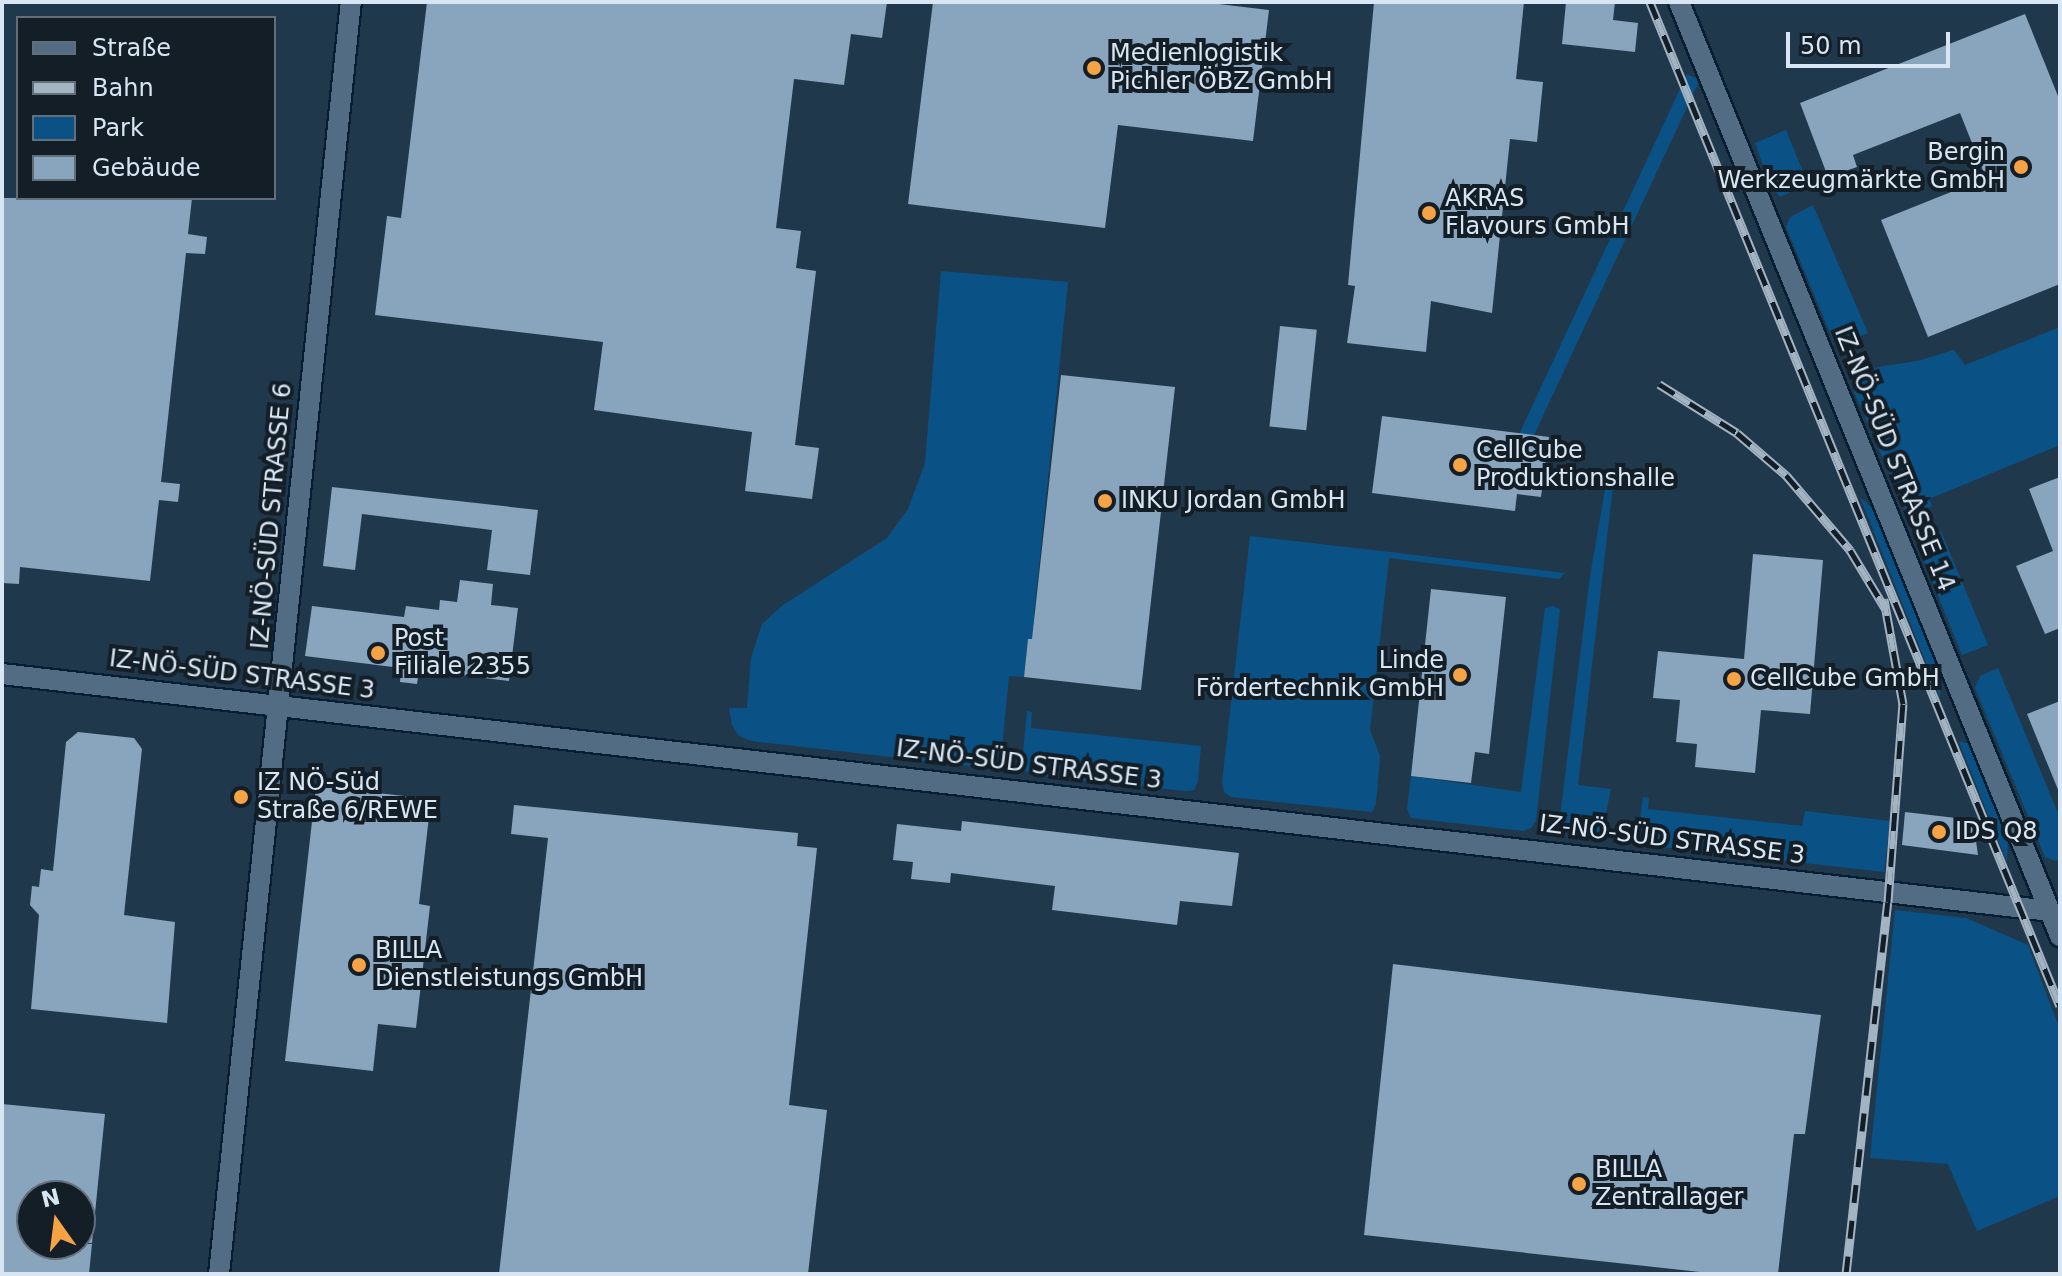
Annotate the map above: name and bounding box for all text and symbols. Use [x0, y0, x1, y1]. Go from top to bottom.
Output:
legend [16, 16, 276, 200]
scale bar [1790, 16, 1954, 66]
text: 50 m [1800, 32, 1862, 60]
text: Straße [92, 34, 171, 62]
place label: Medienlogistik Pichler ÖBZ GmbH [1110, 40, 1333, 96]
marker: Medienlogistik Pichler ÖBZ GmbH [1085, 59, 1103, 77]
text: Bahn [92, 74, 154, 102]
text: Park [92, 114, 144, 142]
place label: Bergin Werkzeugmärkte GmbH [1717, 139, 2005, 195]
text: Gebäude [92, 154, 201, 182]
marker: Bergin Werkzeugmärkte GmbH [2012, 158, 2030, 176]
place label: AKRAS Flavours GmbH [1445, 185, 1630, 241]
marker: AKRAS Flavours GmbH [1420, 204, 1438, 222]
street label: IZ-NÖ-SÜD STRASSE 14 [1828, 323, 1960, 595]
street label: IZ-NÖ-SÜD STRASSE 6 [246, 382, 298, 650]
place label: CellCube Produktionshalle [1476, 437, 1675, 493]
marker: CellCube Produktionshalle [1451, 456, 1469, 474]
place label: INKU Jordan GmbH [1121, 487, 1346, 515]
marker: INKU Jordan GmbH [1096, 492, 1114, 510]
place label: Post Filiale 2355 [394, 625, 531, 681]
street label: IZ-NÖ-SÜD STRASSE 3 [108, 644, 376, 706]
marker: Post Filiale 2355 [369, 644, 387, 662]
place label: Linde Fördertechnik GmbH [1196, 647, 1444, 703]
place label: CellCube GmbH [1750, 665, 1940, 693]
marker: Linde Fördertechnik GmbH [1451, 666, 1469, 684]
marker: CellCube GmbH [1725, 670, 1743, 688]
street label: IZ-NÖ-SÜD STRASSE 3 [895, 734, 1163, 796]
place label: IZ NÖ-Süd Straße 6/REWE [257, 769, 438, 825]
marker: IZ NÖ-Süd Straße 6/REWE [232, 788, 250, 806]
street label: IZ-NÖ-SÜD STRASSE 3 [1538, 809, 1806, 871]
place label: IDS Q8 [1955, 818, 2038, 846]
marker: IDS Q8 [1930, 823, 1948, 841]
place label: BILLA Dienstleistungs GmbH [375, 937, 643, 993]
marker: BILLA Dienstleistungs GmbH [350, 956, 368, 974]
place label: BILLA Zentrallager [1595, 1156, 1743, 1212]
marker: BILLA Zentrallager [1570, 1175, 1588, 1193]
north arrow [16, 1180, 96, 1260]
text: N [39, 1184, 63, 1213]

